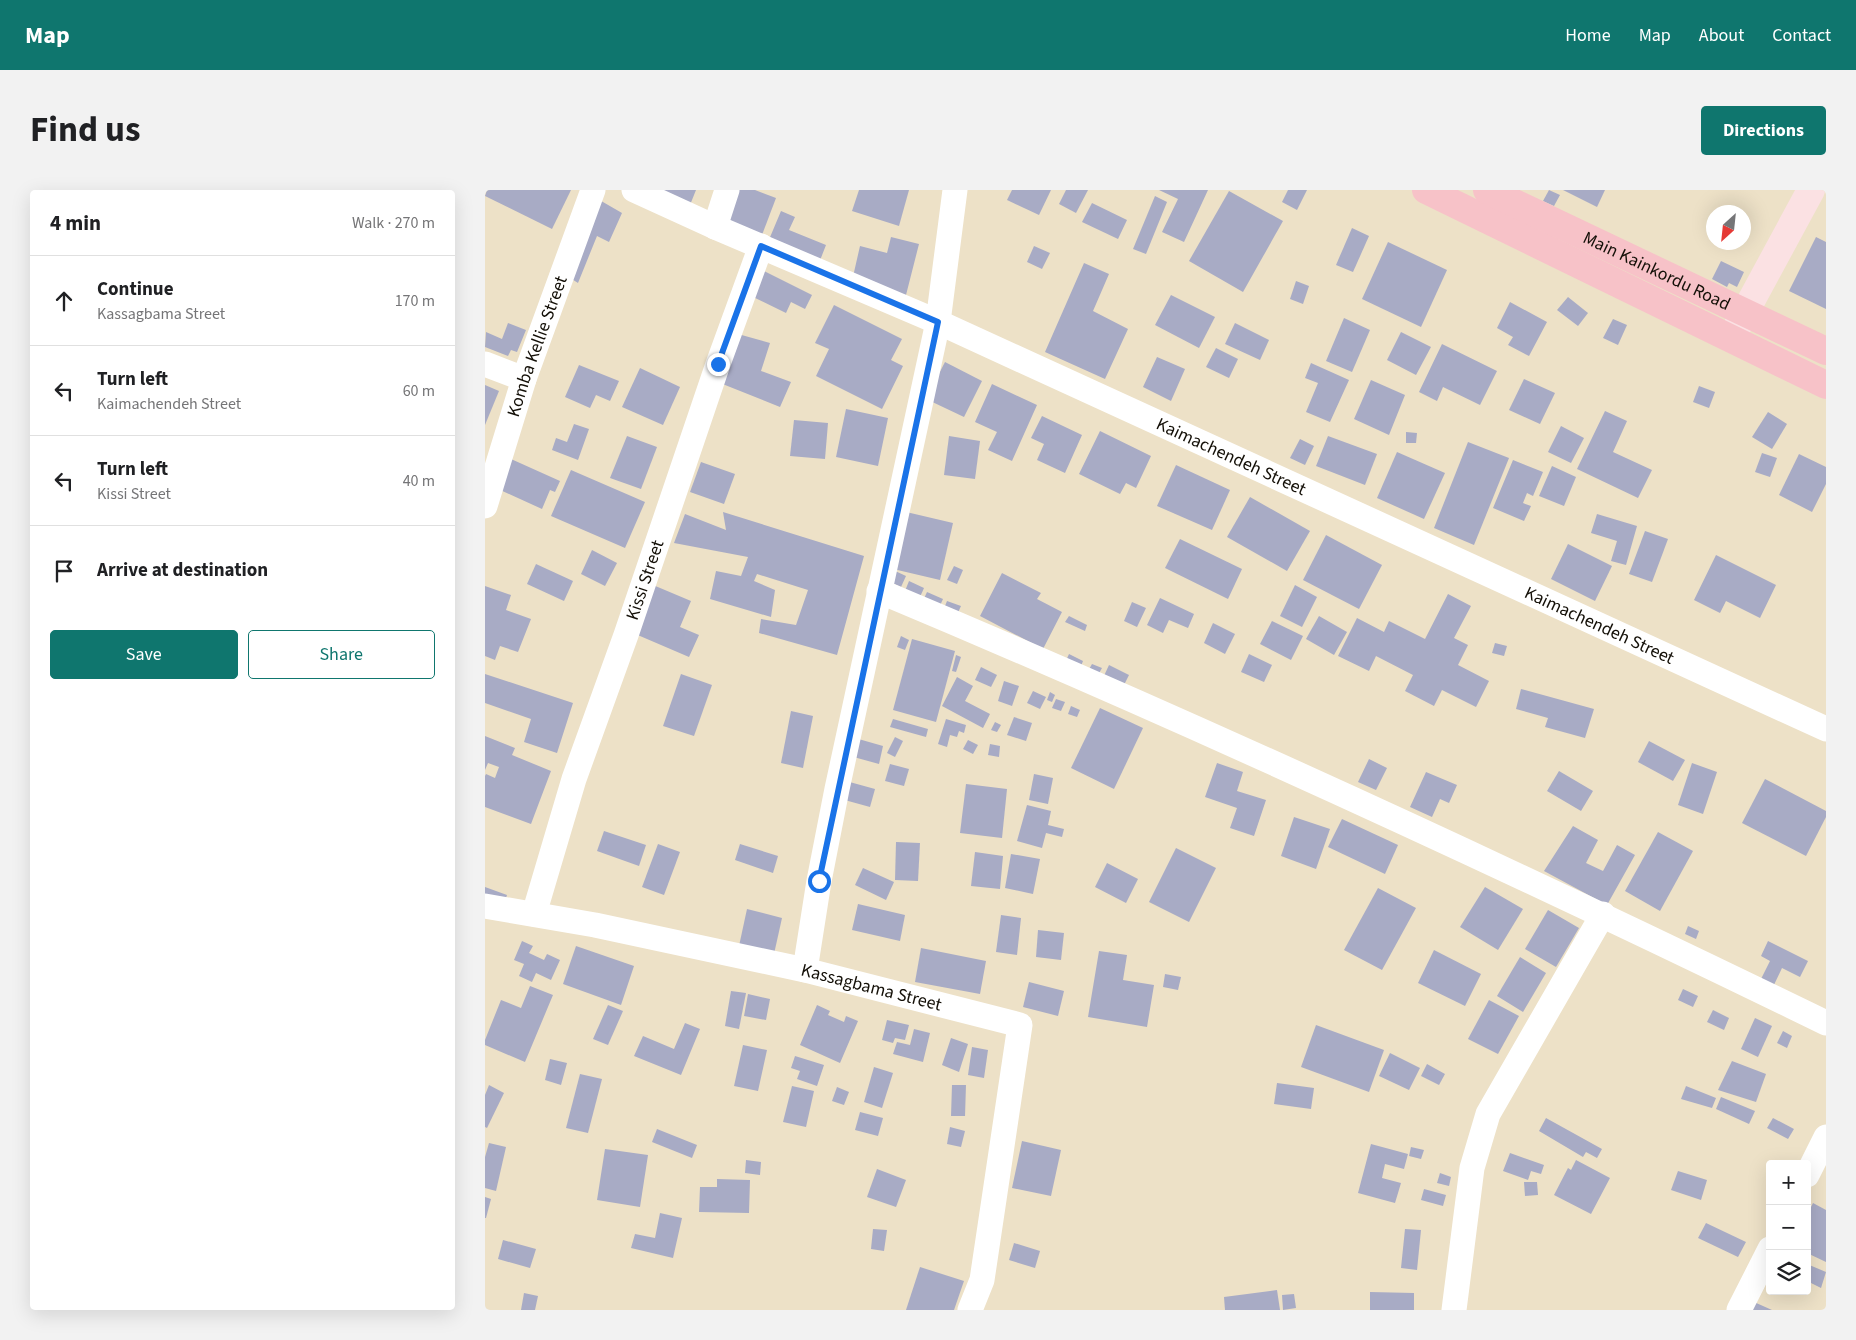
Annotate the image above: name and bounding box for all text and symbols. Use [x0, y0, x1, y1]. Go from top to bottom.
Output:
text: Map [25, 18, 70, 53]
text: Home [1565, 23, 1611, 48]
text: Map [1639, 23, 1671, 48]
text: About [1699, 23, 1744, 48]
text: Contact [1772, 23, 1831, 48]
text: Find us [30, 105, 140, 155]
button: Directions [1701, 106, 1826, 155]
north arrow [1706, 205, 1751, 250]
text: 4 min [50, 208, 101, 238]
text: Walk · 270 m [352, 212, 435, 234]
street label: Main Kainkordu Road [1579, 225, 1734, 317]
street label: Komba Kellie Street [501, 272, 574, 420]
text: Continue [97, 276, 174, 303]
icon: ahead [50, 287, 78, 315]
text: 170 m [395, 290, 435, 312]
text: Kassagbama Street [97, 303, 225, 325]
route end [707, 353, 730, 376]
text: Turn left [97, 366, 168, 393]
icon: left [50, 377, 78, 405]
text: 60 m [403, 380, 435, 402]
text: Kaimachendeh Street [97, 393, 241, 415]
street label: Kaimachendeh Street [1152, 412, 1310, 502]
text: Turn left [97, 456, 168, 483]
icon: left [50, 467, 78, 495]
text: 40 m [403, 470, 435, 492]
text: Kissi Street [97, 483, 171, 505]
street label: Kissi Street [620, 537, 670, 624]
icon: arrive [50, 557, 78, 585]
text: Arrive at destination [97, 557, 268, 584]
street label: Kaimachendeh Street [1520, 580, 1678, 671]
button: Save [50, 630, 238, 679]
button: Share [248, 630, 435, 679]
route start [808, 870, 831, 893]
street label: Kassagbama Street [798, 957, 944, 1017]
map controls [1766, 1160, 1811, 1295]
button: + [1766, 1160, 1811, 1205]
button: − [1766, 1205, 1811, 1250]
button: layers [1766, 1250, 1811, 1295]

